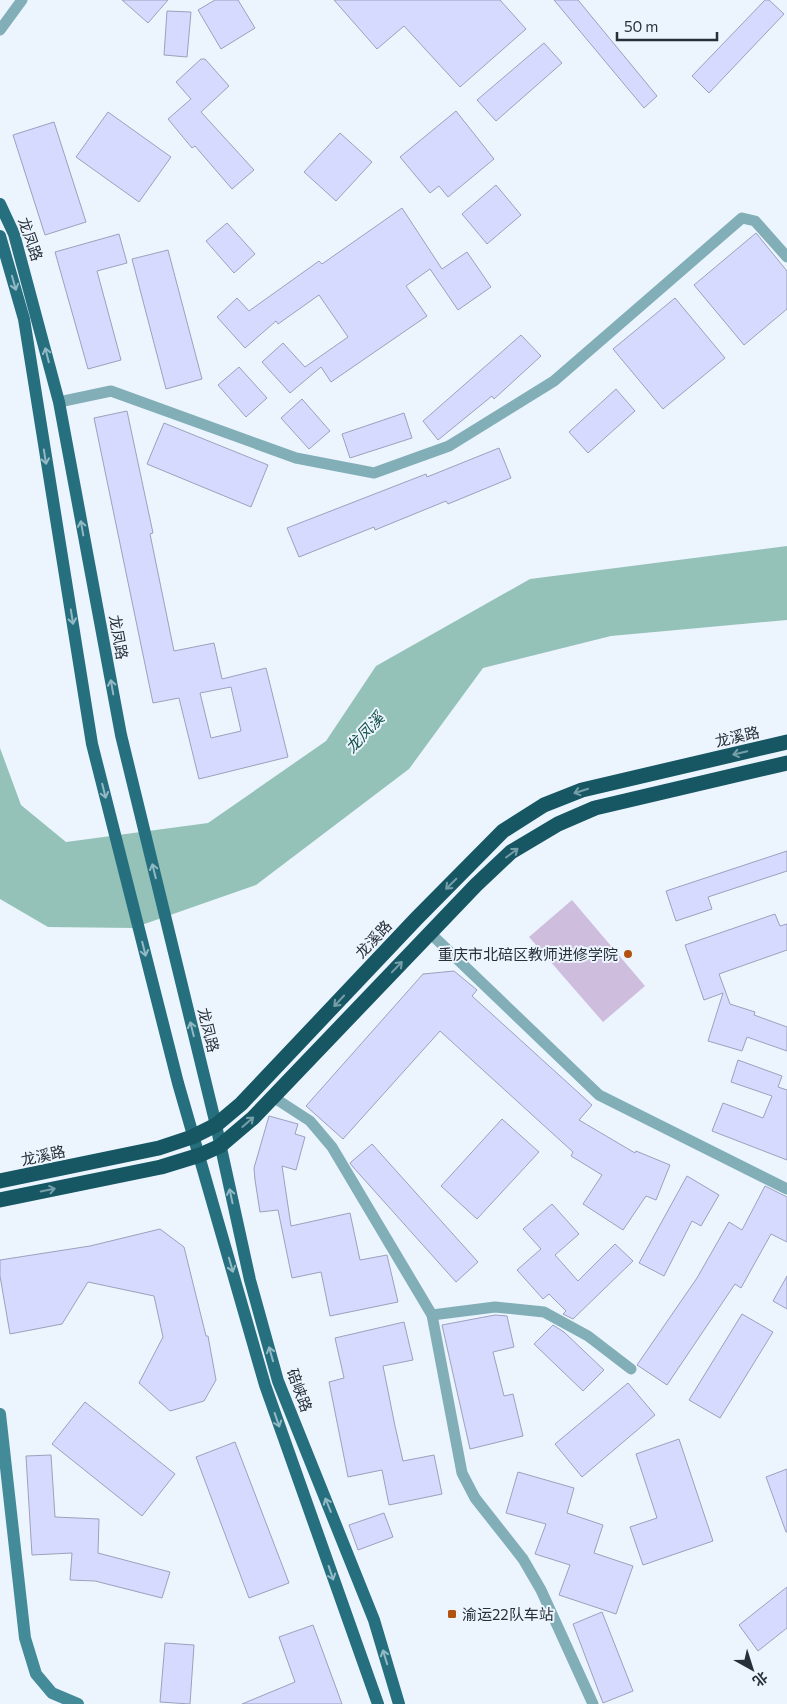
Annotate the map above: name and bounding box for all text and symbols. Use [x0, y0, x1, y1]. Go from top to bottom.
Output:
scale bar [617, 10, 717, 42]
text: 50 m [624, 17, 658, 35]
street label: 龙凤路 [15, 215, 47, 263]
one-way arrow [9, 275, 19, 291]
one-way arrow [42, 347, 52, 363]
one-way arrow [41, 448, 51, 464]
one-way arrow [77, 520, 87, 536]
one-way arrow [67, 609, 77, 625]
street label: 龙凤路 [106, 613, 132, 661]
one-way arrow [106, 680, 116, 696]
water label: 龙凤溪 [341, 707, 389, 756]
street label: 龙溪路 [713, 722, 761, 750]
one-way arrow [732, 749, 748, 758]
one-way arrow [100, 783, 109, 799]
one-way arrow [574, 786, 590, 796]
one-way arrow [505, 847, 518, 858]
one-way arrow [149, 864, 158, 880]
one-way arrow [445, 877, 457, 890]
street label: 龙溪路 [351, 916, 395, 962]
one-way arrow [140, 940, 149, 956]
place label: 重庆市北碚区教师进修学院 [438, 945, 618, 963]
marker: 重庆市北碚区教师进修学院 [622, 948, 634, 960]
one-way arrow [391, 961, 403, 974]
one-way arrow [333, 995, 345, 1007]
street label: 龙凤路 [195, 1006, 223, 1054]
one-way arrow [187, 1022, 196, 1038]
one-way arrow [241, 1116, 254, 1128]
street label: 龙溪路 [19, 1142, 67, 1168]
one-way arrow [39, 1185, 55, 1195]
one-way arrow [226, 1188, 235, 1204]
one-way arrow [226, 1256, 236, 1272]
one-way arrow [265, 1346, 275, 1362]
street label: 碚峡路 [284, 1366, 316, 1414]
one-way arrow [273, 1412, 282, 1427]
one-way arrow [323, 1498, 332, 1514]
one-way arrow [327, 1565, 337, 1581]
place label: 渝运22队车站 [462, 1605, 554, 1623]
marker: 渝运22队车站 [446, 1608, 458, 1620]
north arrow [727, 1644, 777, 1694]
one-way arrow [380, 1650, 390, 1666]
text: 北 [750, 1668, 771, 1691]

